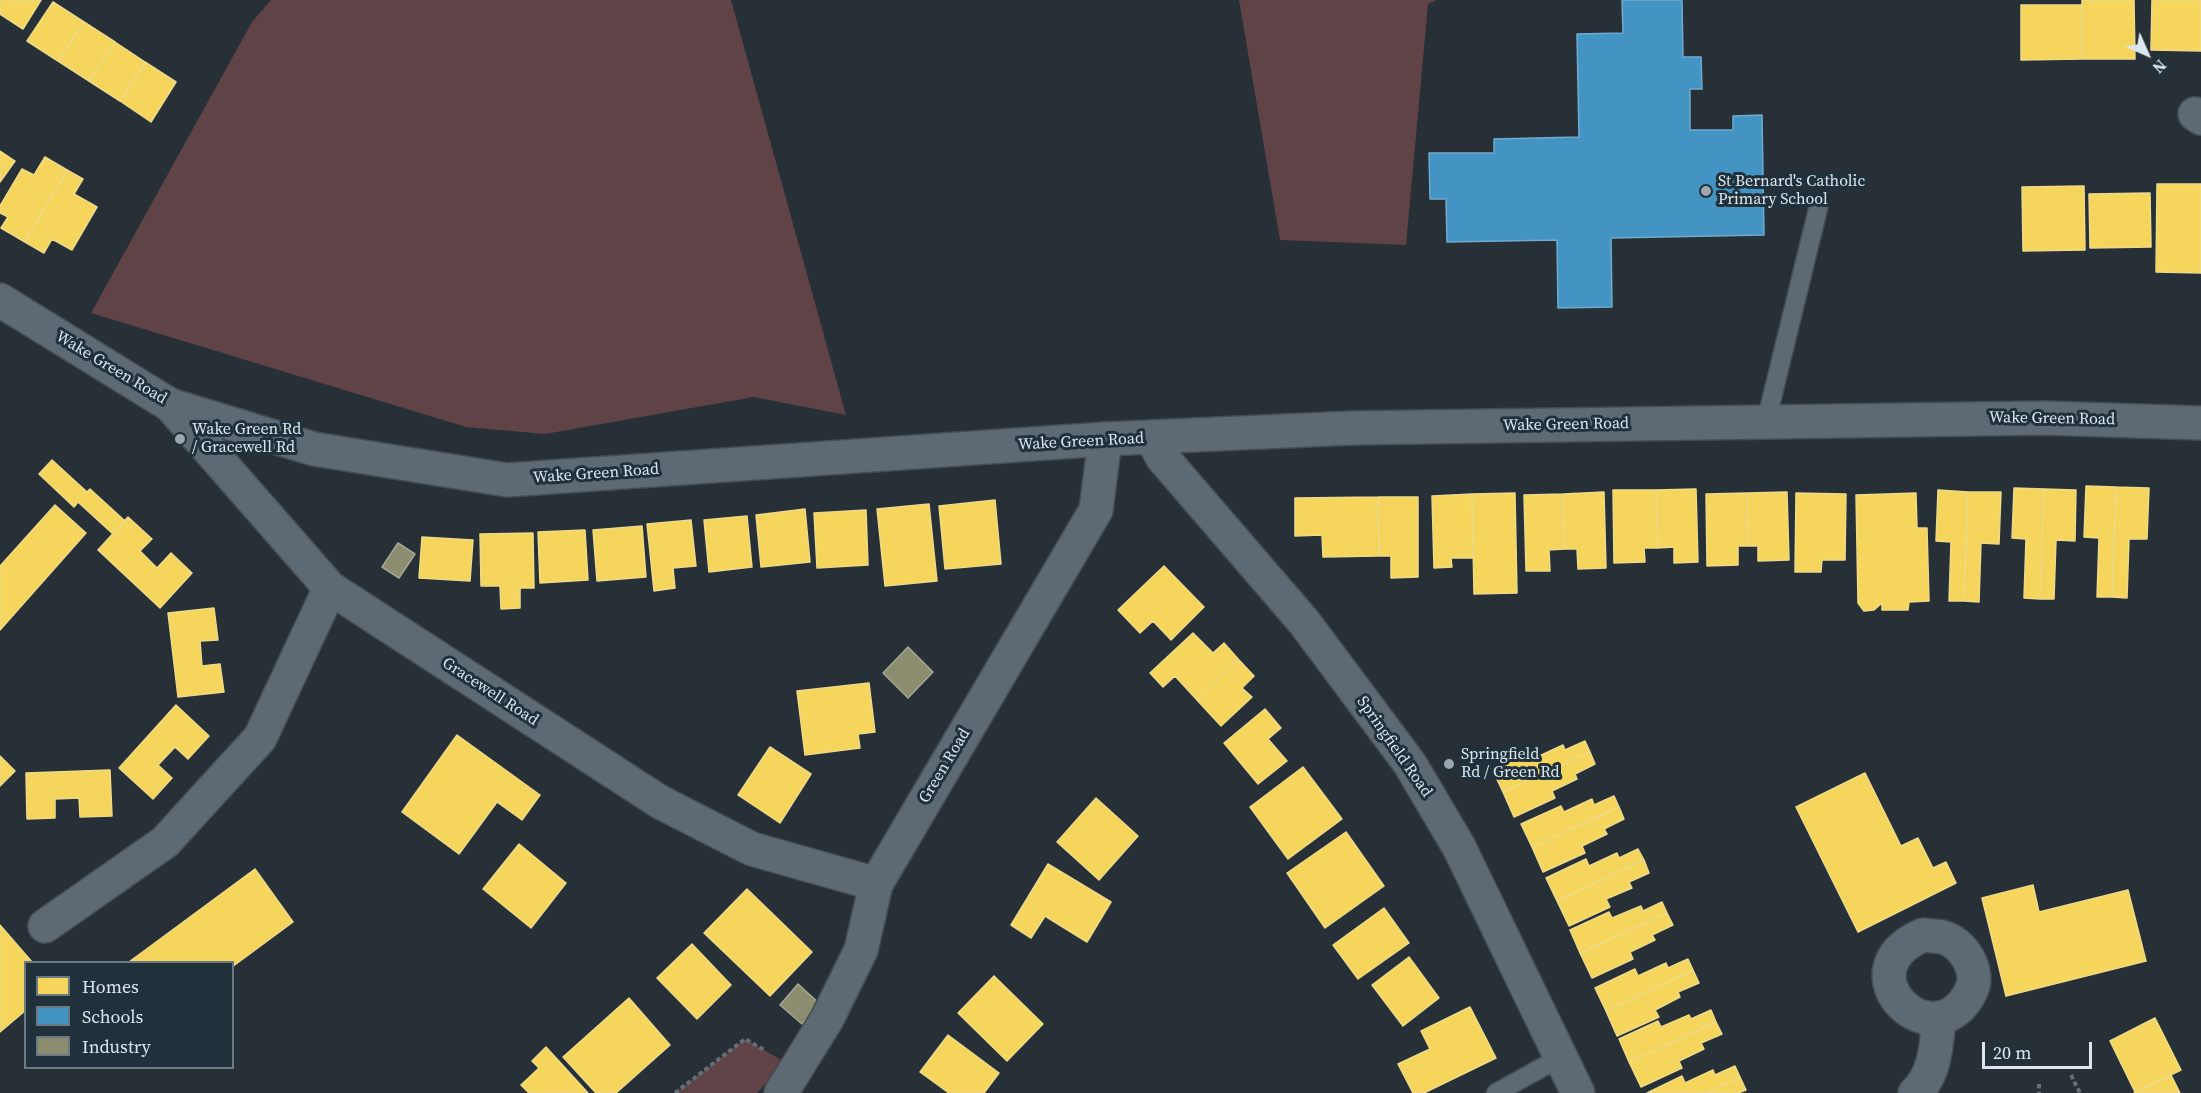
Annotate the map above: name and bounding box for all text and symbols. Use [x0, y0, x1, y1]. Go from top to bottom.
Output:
north arrow [2117, 24, 2177, 84]
text: N [2148, 55, 2172, 79]
place label: St Bernard's Catholic Primary School [1718, 172, 1865, 210]
marker: St Bernard's Catholic Primary School [1699, 184, 1713, 198]
street label: Wake Green Road [52, 327, 170, 409]
street label: Wake Green Road [1989, 408, 2115, 430]
street label: Wake Green Road [1503, 414, 1629, 436]
place label: Wake Green Rd / Gracewell Rd [192, 420, 301, 458]
street label: Wake Green Road [1017, 429, 1145, 455]
marker: Wake Green Rd / Gracewell Rd [173, 432, 187, 446]
street label: Wake Green Road [532, 460, 660, 488]
street label: Gracewell Road [438, 654, 542, 730]
street label: Springfield Road [1352, 693, 1436, 801]
street label: Green Road [915, 725, 975, 807]
place label: Springfield Rd / Green Rd [1461, 745, 1560, 783]
marker: Springfield Rd / Green Rd [1442, 757, 1456, 771]
legend [24, 961, 234, 1069]
text: Homes [82, 974, 139, 999]
text: Schools [82, 1004, 143, 1029]
scale bar [1985, 1030, 2094, 1068]
text: Industry [82, 1034, 151, 1059]
text: 20 m [1993, 1040, 2031, 1065]

